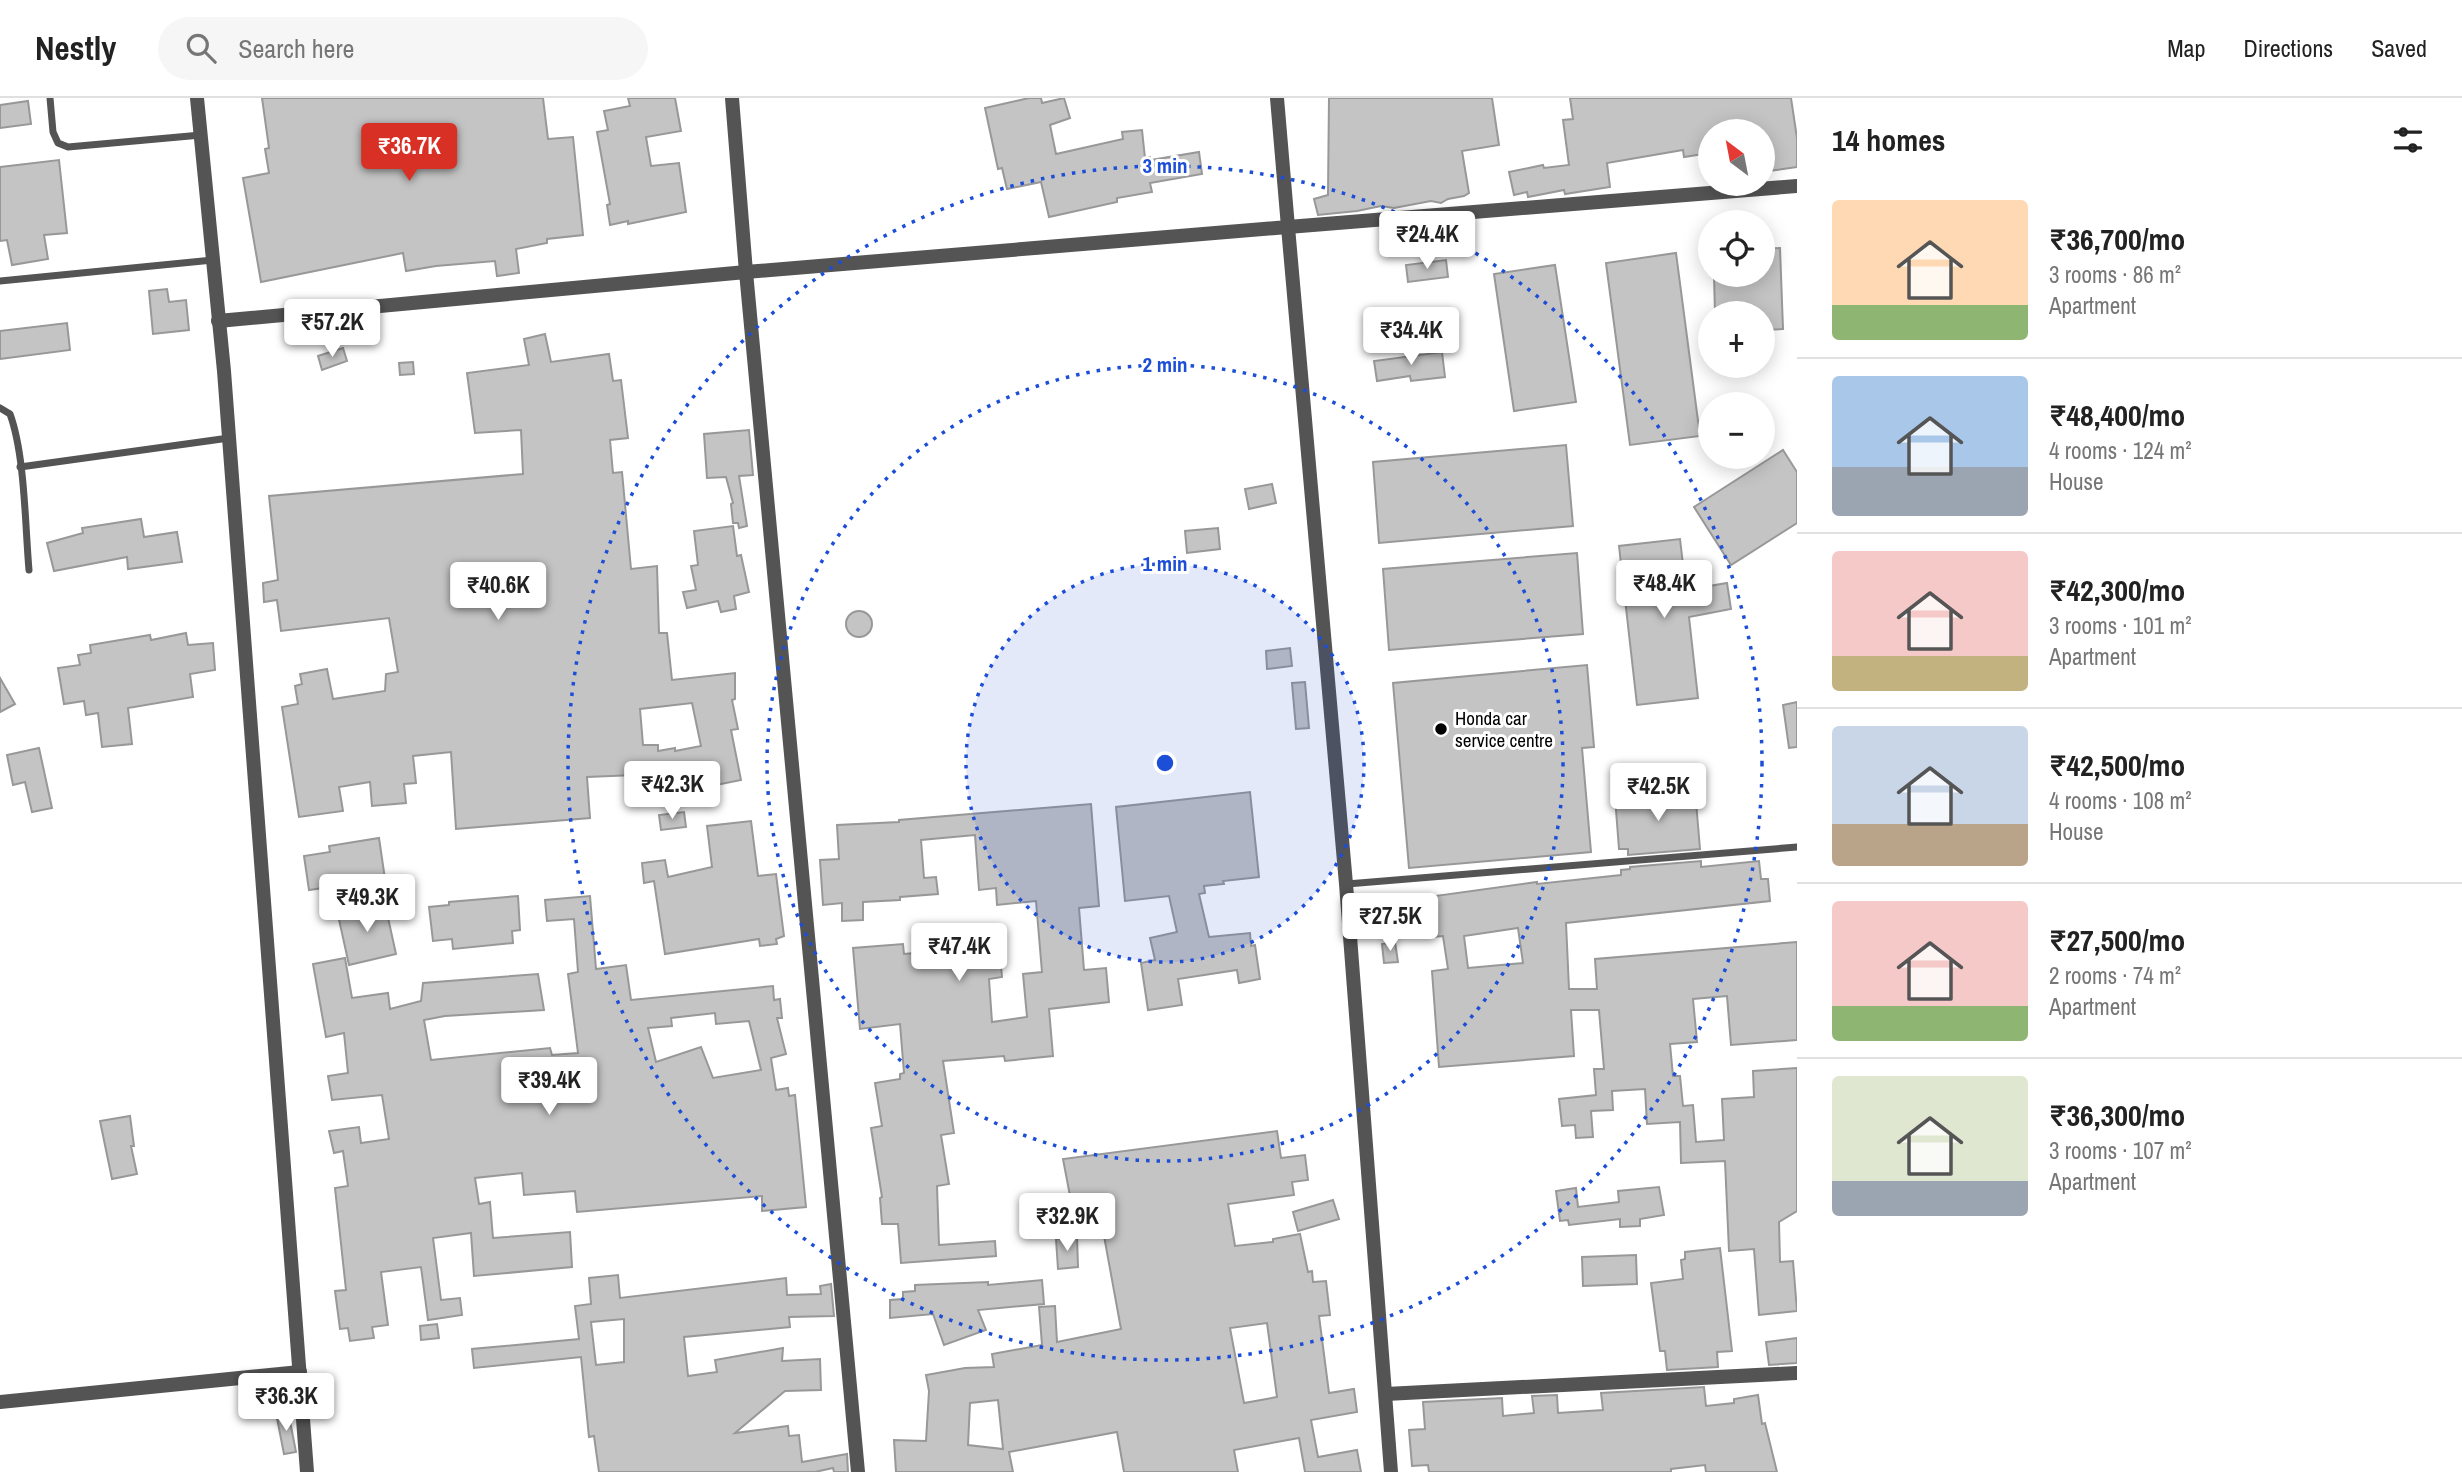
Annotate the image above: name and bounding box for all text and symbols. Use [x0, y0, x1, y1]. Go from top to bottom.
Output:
search box [158, 17, 648, 80]
text: Nestly [35, 26, 116, 70]
icon: search [182, 29, 220, 67]
text: Search here [238, 31, 354, 66]
text: Map [2167, 32, 2205, 64]
text: Directions [2243, 32, 2333, 64]
text: Saved [2371, 32, 2427, 64]
north arrow [1698, 119, 1774, 196]
map controls [1698, 119, 1775, 469]
text: 14 homes [1832, 120, 1946, 160]
icon: filters [2389, 121, 2427, 159]
pin: ₹36.7K [352, 123, 466, 183]
text: ₹36.7K [377, 130, 441, 161]
text: 3 min [1143, 151, 1187, 180]
button: locate [1698, 210, 1775, 287]
pin: ₹24.4K [1370, 212, 1484, 271]
text: ₹24.4K [1395, 218, 1459, 249]
text: ₹36,700/mo [2049, 219, 2185, 259]
icon: home [1888, 228, 1972, 312]
text: 3 rooms · 86 m² [2049, 259, 2181, 290]
text: Apartment [2049, 290, 2136, 321]
pin: ₹57.2K [275, 300, 389, 359]
button: + [1698, 301, 1775, 378]
text: ₹57.2K [300, 306, 364, 337]
pin: ₹34.4K [1354, 308, 1468, 367]
text: ₹34.4K [1379, 314, 1443, 345]
text: 2 min [1143, 350, 1187, 379]
button: − [1698, 392, 1775, 469]
text: ₹48,400/mo [2049, 395, 2185, 435]
icon: home [1888, 404, 1972, 488]
text: 4 rooms · 124 m² [2049, 435, 2192, 466]
text: House [2049, 466, 2104, 497]
text: 1 min [1143, 549, 1187, 578]
pin: ₹48.4K [1607, 560, 1721, 620]
pin: ₹40.6K [441, 562, 555, 622]
text: ₹48.4K [1632, 567, 1696, 598]
text: ₹40.6K [466, 569, 530, 600]
text: ₹42,300/mo [2049, 570, 2185, 610]
icon: home [1888, 579, 1972, 663]
text: 3 rooms · 101 m² [2049, 610, 2192, 641]
text: Apartment [2049, 641, 2136, 672]
place label: Honda car service centre [1455, 705, 1553, 753]
marker: Honda car service centre [1433, 721, 1449, 737]
text: ₹42,500/mo [2049, 745, 2185, 785]
centre of rings [1153, 751, 1177, 775]
icon: home [1888, 754, 1972, 838]
pin: ₹42.3K [615, 762, 729, 821]
pin: ₹42.5K [1601, 764, 1715, 823]
text: ₹42.3K [640, 768, 704, 799]
text: ₹42.5K [1626, 770, 1690, 801]
text: 4 rooms · 108 m² [2049, 785, 2192, 816]
text: House [2049, 816, 2104, 847]
pin: ₹49.3K [310, 874, 424, 934]
text: ₹49.3K [335, 881, 399, 912]
pin: ₹27.5K [1333, 894, 1447, 953]
text: ₹27.5K [1358, 900, 1422, 931]
text: ₹27,500/mo [2049, 920, 2185, 960]
pin: ₹47.4K [902, 924, 1016, 983]
icon: home [1888, 929, 1972, 1013]
text: ₹47.4K [927, 930, 991, 961]
text: 2 rooms · 74 m² [2049, 960, 2181, 991]
text: Apartment [2049, 991, 2136, 1022]
pin: ₹39.4K [492, 1058, 606, 1117]
text: ₹39.4K [517, 1064, 581, 1095]
text: ₹36,300/mo [2049, 1095, 2185, 1135]
icon: home [1888, 1104, 1972, 1188]
text: 3 rooms · 107 m² [2049, 1135, 2192, 1166]
text: Apartment [2049, 1166, 2136, 1197]
pin: ₹32.9K [1010, 1194, 1124, 1253]
text: ₹32.9K [1035, 1200, 1099, 1231]
pin: ₹36.3K [229, 1374, 343, 1433]
text: ₹36.3K [254, 1380, 318, 1411]

